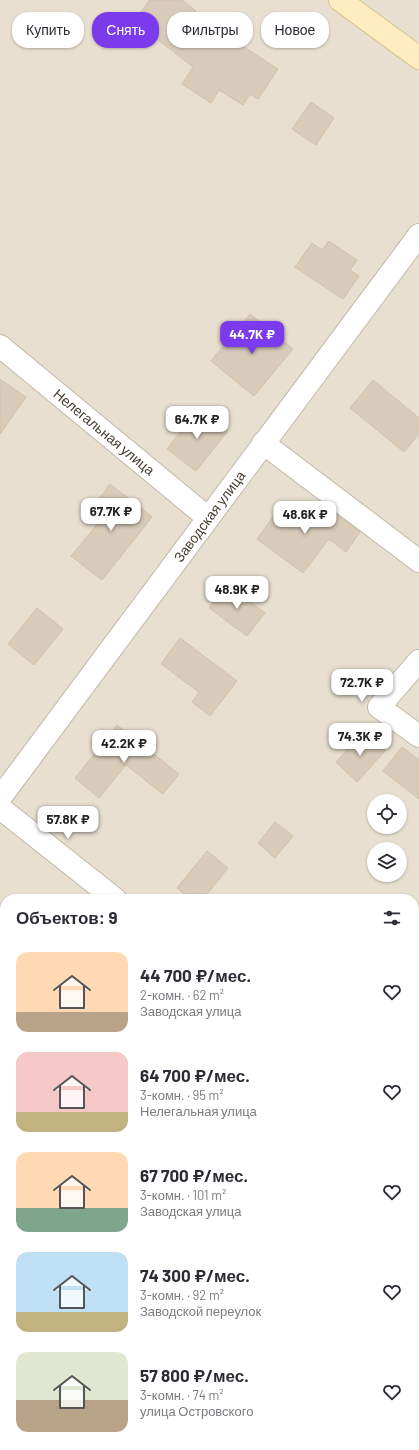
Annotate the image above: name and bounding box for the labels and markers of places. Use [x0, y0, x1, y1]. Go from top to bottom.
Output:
pin: 44.7K ₽ [215, 321, 289, 355]
pin: 64.7K ₽ [160, 406, 234, 440]
pin: 67.7K ₽ [74, 498, 148, 532]
pin: 48.6K ₽ [268, 501, 342, 535]
pin: 48.9K ₽ [200, 576, 274, 610]
pin: 72.7K ₽ [325, 669, 399, 703]
pin: 74.3K ₽ [323, 723, 397, 757]
pin: 42.2K ₽ [87, 730, 161, 764]
pin: 57.8K ₽ [31, 806, 105, 840]

